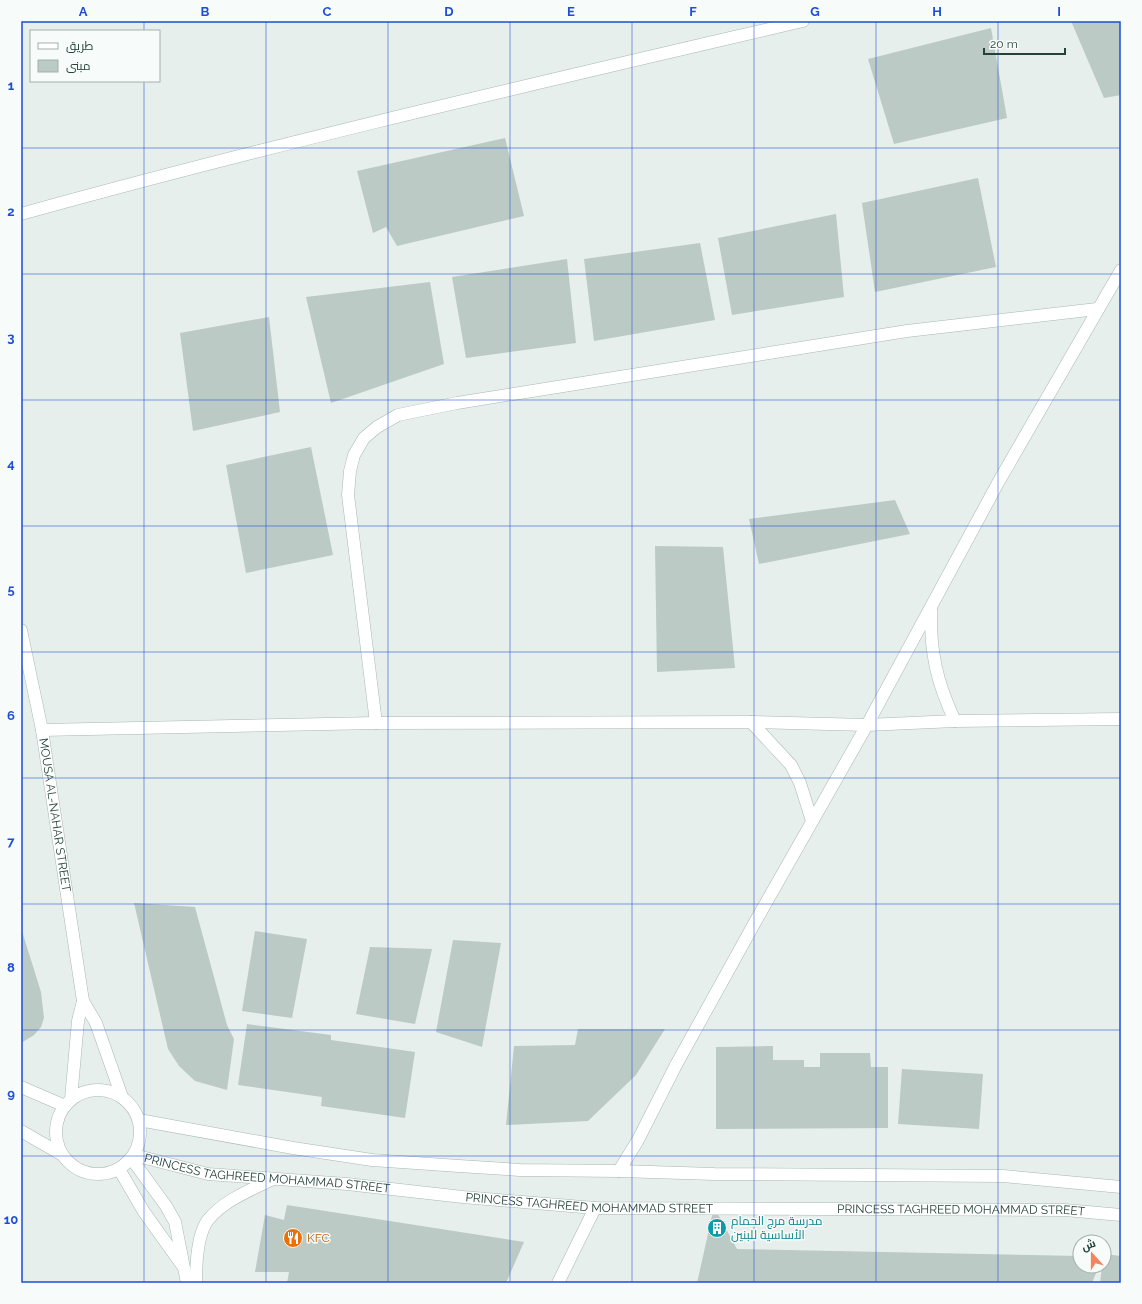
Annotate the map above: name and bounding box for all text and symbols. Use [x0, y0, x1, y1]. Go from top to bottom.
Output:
text: A [79, 4, 88, 19]
text: B [201, 4, 210, 19]
text: C [323, 4, 332, 19]
text: D [444, 4, 454, 19]
text: E [567, 4, 575, 19]
text: F [689, 4, 697, 19]
text: G [810, 4, 820, 19]
text: H [932, 4, 942, 19]
text: I [1057, 4, 1061, 19]
legend [30, 30, 160, 82]
scale bar [984, 30, 1065, 56]
text: 20 m [990, 37, 1018, 51]
text: طريق [66, 39, 94, 53]
text: مبنى [66, 59, 91, 73]
text: 1 [8, 78, 15, 93]
text: 2 [7, 204, 15, 219]
text: 3 [7, 330, 15, 345]
text: 4 [7, 456, 15, 471]
text: 5 [7, 582, 15, 597]
text: 6 [7, 708, 15, 723]
street label: MOUSA AL-NAHAR STREET [36, 737, 73, 893]
text: 7 [7, 834, 15, 849]
text: 8 [7, 960, 15, 975]
text: 9 [7, 1086, 15, 1101]
street label: PRINCESS TAGHREED MOHAMMAD STREET [143, 1151, 391, 1196]
street label: PRINCESS TAGHREED MOHAMMAD STREET [465, 1190, 714, 1216]
street label: PRINCESS TAGHREED MOHAMMAD STREET [837, 1202, 1086, 1219]
text: 10 [4, 1212, 18, 1227]
place label: مدرسة مرج الحمام الأساسية للبنين [731, 1214, 822, 1242]
building icon: مدرسة مرج الحمام الأساسية للبنين [706, 1217, 728, 1239]
restaurant icon: KFC [282, 1227, 304, 1249]
place label: KFC [307, 1231, 330, 1245]
north arrow [1072, 1234, 1112, 1274]
text: ش [1080, 1237, 1098, 1254]

